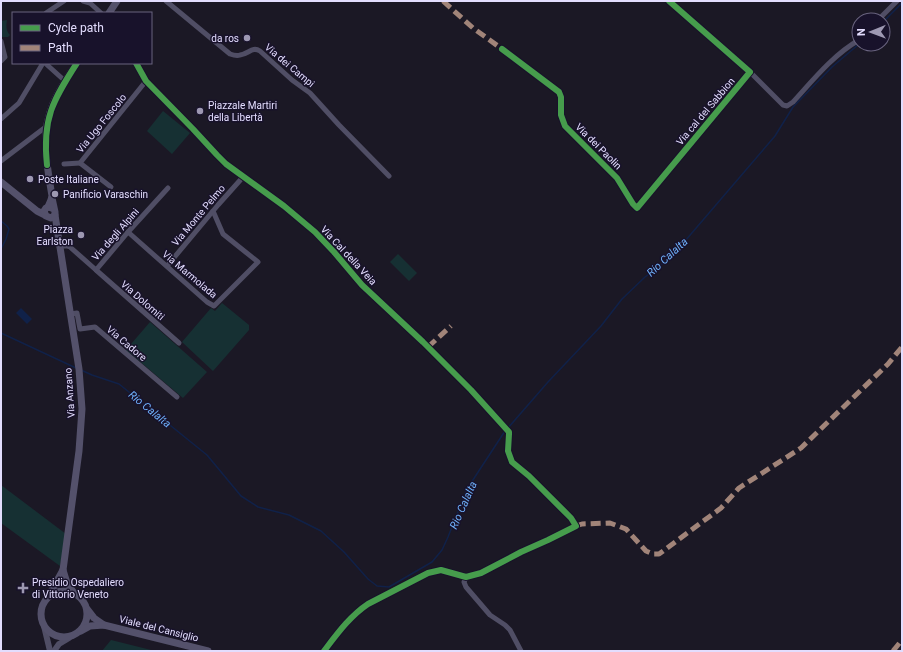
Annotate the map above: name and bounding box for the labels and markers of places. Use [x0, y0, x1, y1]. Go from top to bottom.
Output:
place label: da ros [211, 33, 239, 44]
marker: da ros [242, 33, 252, 43]
place label: Piazzale Martiri della Libertà [208, 100, 277, 123]
marker: Piazzale Martiri della Libertà [195, 106, 205, 116]
marker: Poste Italiane [25, 174, 35, 184]
place label: Poste Italiane [38, 174, 99, 185]
marker: Panificio Varaschin [50, 189, 60, 199]
place label: Panificio Varaschin [63, 189, 148, 200]
place label: Piazza Earlston [36, 224, 73, 247]
marker: Piazza Earlston [76, 230, 86, 240]
place label: Presidio Ospedaliero di Vittorio Veneto [32, 577, 124, 600]
marker: Presidio Ospedaliero di Vittorio Veneto [17, 582, 29, 594]

